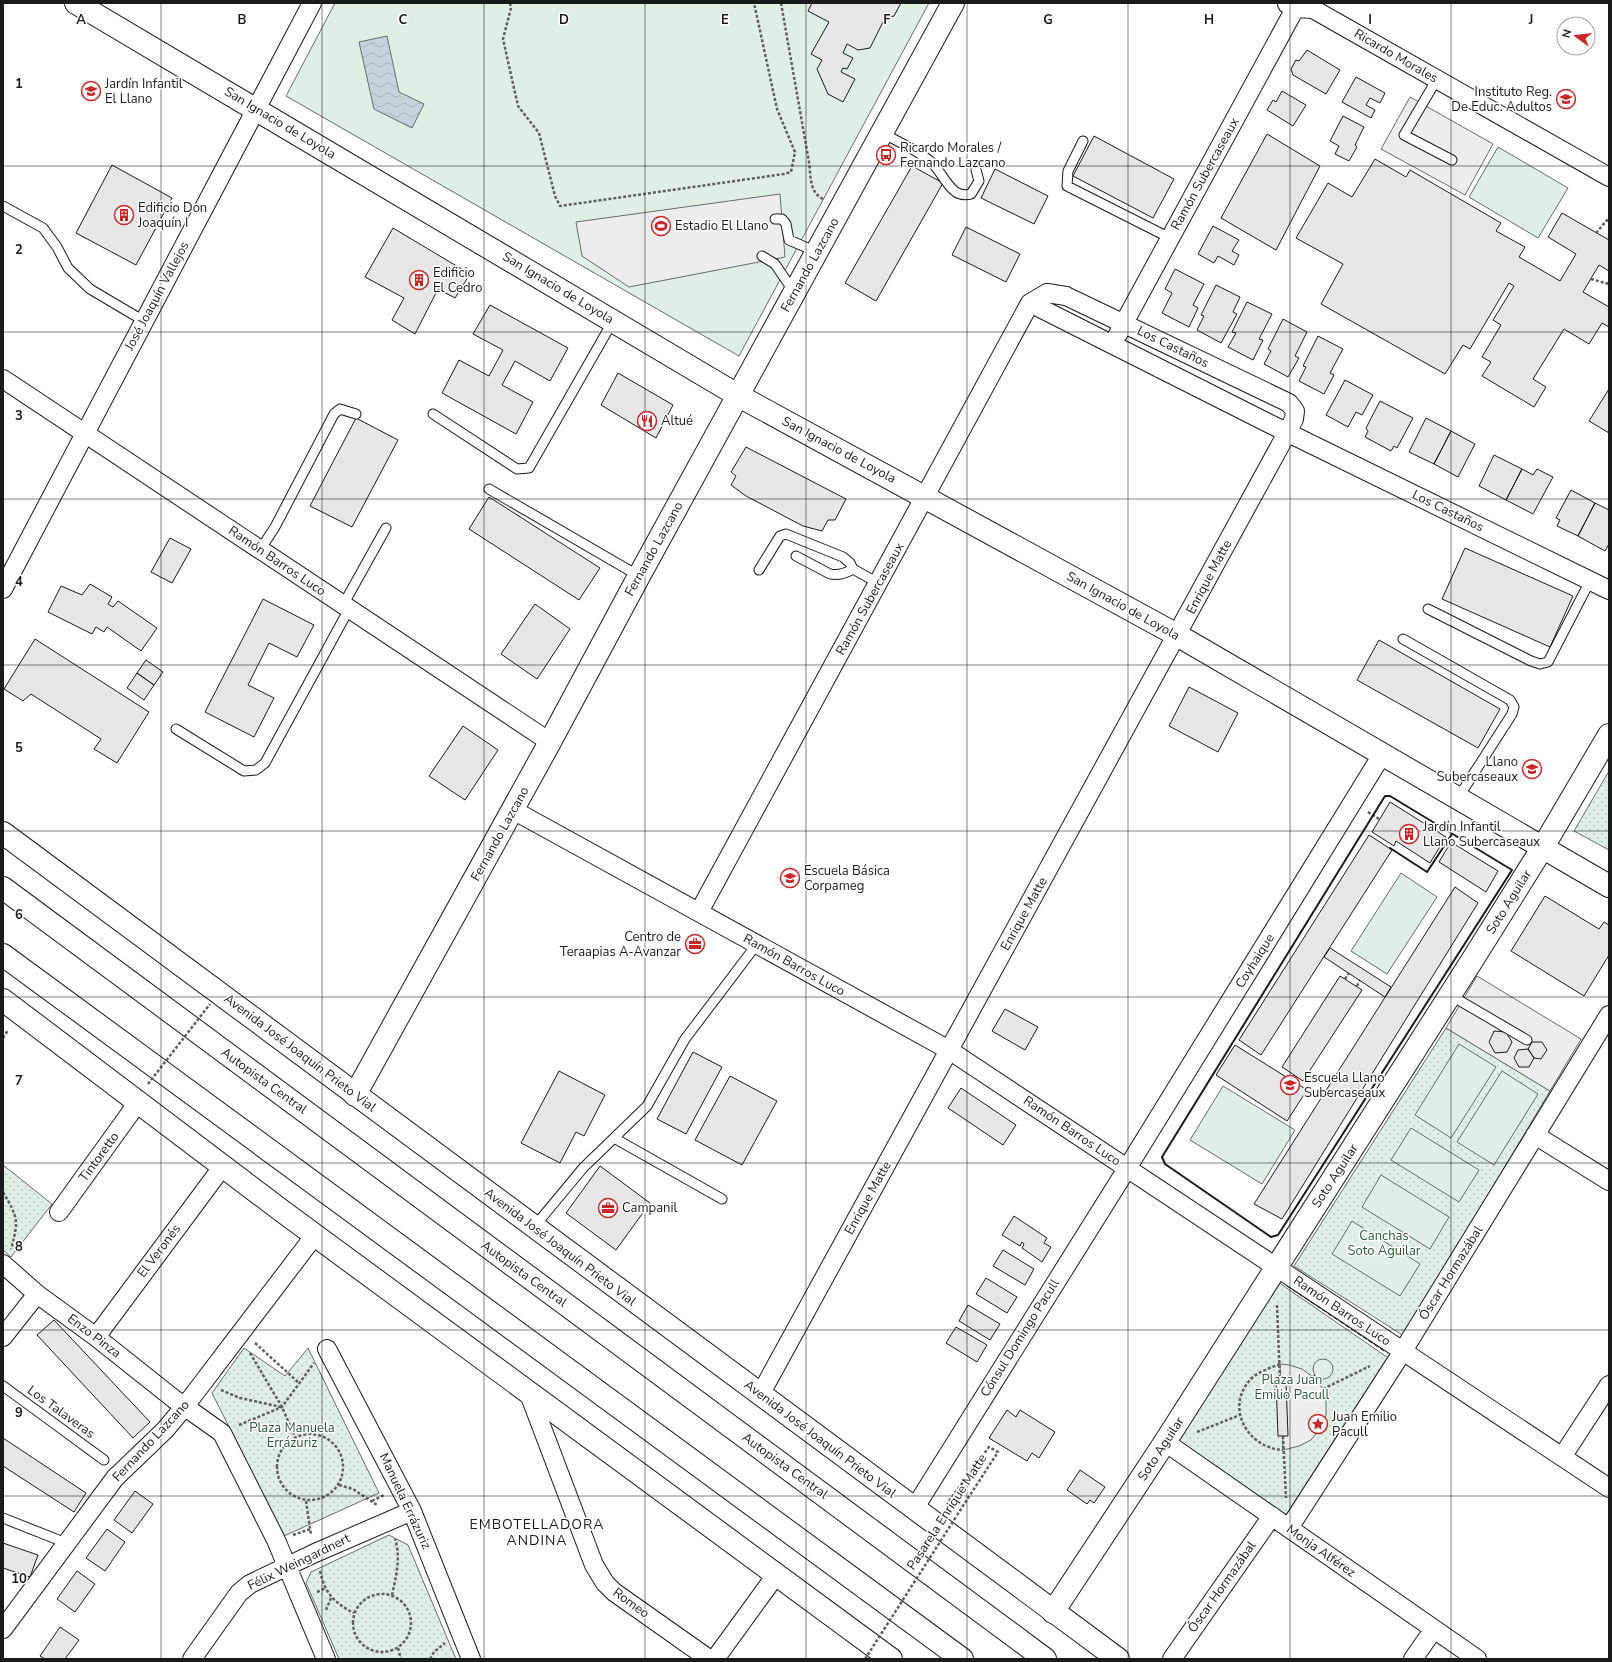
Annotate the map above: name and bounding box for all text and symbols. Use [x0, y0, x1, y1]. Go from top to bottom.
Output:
text: A [76, 11, 86, 29]
text: B [238, 11, 247, 29]
text: C [399, 11, 408, 29]
text: D [559, 11, 569, 29]
text: E [721, 11, 729, 29]
text: F [883, 11, 891, 29]
text: G [1043, 11, 1053, 29]
text: H [1204, 11, 1214, 29]
text: I [1368, 11, 1372, 29]
text: J [1528, 11, 1533, 29]
north arrow [1556, 16, 1596, 56]
street label: Ricardo Morales [1351, 25, 1441, 87]
text: N [1559, 28, 1575, 39]
text: 1 [15, 75, 23, 93]
place label: Jardín Infantil El Llano [104, 75, 183, 108]
school or university icon: Jardín Infantil El Llano [80, 80, 102, 102]
street label: San Ignacio de Loyola [221, 83, 339, 163]
place label: Instituto Reg. De Educ. Adultos [1451, 83, 1552, 116]
school or university icon: Instituto Reg. De Educ. Adultos [1555, 88, 1577, 110]
street label: Ramón Subercaseaux [1167, 114, 1244, 233]
place label: Ricardo Morales / Fernando Lazcano [900, 139, 1006, 172]
bus stop icon: Ricardo Morales / Fernando Lazcano [875, 144, 897, 166]
place label: Edificio Don Joaquín I [137, 199, 207, 232]
building icon: Edificio Don Joaquín I [113, 204, 135, 226]
street label: Fernando Lazcano [777, 214, 843, 316]
sports icon: Estadio El Llano [650, 215, 672, 237]
place label: Estadio El Llano [675, 217, 768, 235]
street label: José Joaquín Vallejos [120, 238, 193, 355]
text: 2 [15, 241, 23, 259]
street label: San Ignacio de Loyola [499, 248, 617, 328]
place label: Edificio El Cedro [433, 264, 482, 297]
building icon: Edificio El Cedro [408, 269, 430, 291]
street label: Los Castaños [1134, 322, 1212, 372]
text: 3 [15, 407, 23, 425]
restaurant icon: Altué [636, 410, 658, 432]
place label: Altué [661, 412, 693, 430]
street label: San Ignacio de Loyola [779, 412, 899, 488]
street label: Los Castaños [1409, 486, 1487, 536]
street label: Fernando Lazcano [621, 498, 687, 600]
street label: Ramón Barros Luco [225, 522, 329, 600]
street label: Enrique Matte [1182, 537, 1236, 617]
street label: Ramón Subercaseaux [832, 539, 909, 658]
street label: San Ignacio de Loyola [1063, 567, 1183, 645]
text: 4 [15, 573, 23, 591]
text: 5 [15, 739, 23, 757]
place label: Llano Subercaseaux [1437, 753, 1518, 786]
school or university icon: Llano Subercaseaux [1521, 758, 1543, 780]
street label: Fernando Lazcano [467, 783, 533, 885]
place label: Jardín Infantil Llano Subercaseaux [1422, 818, 1540, 851]
building icon: Jardín Infantil Llano Subercaseaux [1398, 823, 1420, 845]
place label: Escuela Básica Corpameg [804, 862, 890, 895]
street label: Soto Aguilar [1482, 866, 1536, 938]
school or university icon: Escuela Básica Corpameg [779, 867, 801, 889]
street label: Enrique Matte [996, 874, 1052, 954]
text: 6 [15, 906, 23, 924]
place label: Centro de Teraapias A-Avanzar [560, 928, 681, 961]
street label: Ramón Barros Luco [740, 930, 848, 1000]
street label: Coyhaique [1231, 930, 1279, 992]
office icon: Centro de Teraapias A-Avanzar [684, 933, 706, 955]
street label: Avenida José Joaquín Prieto Vial [220, 990, 380, 1116]
street label: Autopista Central [217, 1044, 311, 1118]
place label: Escuela Llano Subercaseaux [1304, 1069, 1386, 1102]
text: 7 [15, 1072, 23, 1090]
school or university icon: Escuela Llano Subercaseaux [1279, 1074, 1301, 1096]
street label: Ramón Barros Luco [1020, 1092, 1124, 1170]
street label: Tintoretto [75, 1128, 123, 1186]
street label: Soto Aguilar [1308, 1140, 1363, 1211]
street label: Enrique Matte [840, 1158, 896, 1238]
street label: Avenida José Joaquín Prieto Vial [480, 1184, 640, 1310]
office icon: Campanil [597, 1197, 619, 1219]
place label: Campanil [622, 1199, 677, 1217]
street label: El Veronés [133, 1221, 185, 1281]
street label: Óscar Hormazábal [1414, 1222, 1487, 1324]
park label: Canchas Soto Aguilar [1348, 1227, 1421, 1260]
street label: Autopista Central [477, 1237, 571, 1311]
text: 8 [15, 1238, 23, 1256]
street label: Ramón Barros Luco [1290, 1272, 1394, 1350]
street label: Cónsul Domingo Pacull [976, 1275, 1064, 1400]
street label: Enzo Pinza [63, 1310, 125, 1362]
park label: Plaza Juan Emilio Pacull [1255, 1371, 1330, 1404]
street label: Avenida José Joaquín Prieto Vial [740, 1376, 900, 1502]
street label: Los Talaveras [24, 1381, 98, 1443]
street label: Fernando Lazcano [108, 1396, 194, 1486]
text: 9 [15, 1404, 23, 1422]
place label: Juan Emilio Pacull [1331, 1408, 1397, 1441]
street label: Soto Aguilar [1134, 1413, 1189, 1484]
place icon: Juan Emilio Pacull [1307, 1413, 1329, 1435]
park label: Plaza Manuela Errázuriz [249, 1419, 335, 1452]
street label: Autopista Central [738, 1429, 832, 1503]
street label: Manuela Errázuriz [375, 1450, 435, 1552]
street label: Pasarela Enrique Matte [903, 1450, 991, 1574]
district label: EMBOTELLADORA ANDINA [470, 1515, 604, 1550]
street label: Monja Alférez [1283, 1520, 1359, 1582]
street label: Félix Weingardnert [245, 1529, 354, 1595]
street label: Óscar Hormazábal [1183, 1537, 1260, 1636]
text: 10 [11, 1570, 27, 1588]
street label: Romeo [609, 1584, 653, 1622]

